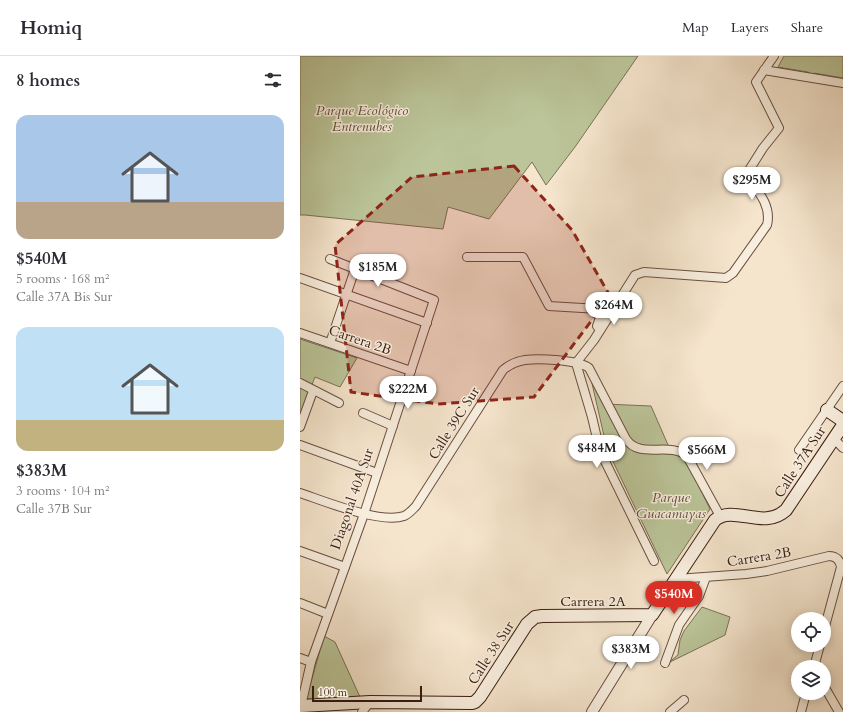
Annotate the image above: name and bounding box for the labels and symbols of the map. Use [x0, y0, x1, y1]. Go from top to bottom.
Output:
park label: Parque Ecológico Entrenubes [316, 101, 409, 136]
pin: $295M [724, 167, 780, 201]
pin: $185M [350, 254, 406, 288]
pin: $264M [586, 292, 642, 326]
street label: Carrera 2B [326, 320, 394, 360]
pin: $222M [380, 376, 436, 410]
street label: Calle 39C Sur [424, 382, 484, 463]
street label: Calle 37A Sur [770, 422, 831, 502]
pin: $484M [569, 435, 625, 469]
pin: $566M [679, 437, 735, 471]
street label: Diagonal 40A Sur [326, 445, 379, 552]
park label: Parque Guacamayas [636, 488, 706, 523]
street label: Carrera 2B [725, 543, 793, 571]
pin: $540M [646, 581, 702, 615]
street label: Carrera 2A [560, 592, 626, 611]
street label: Calle 38 Sur [463, 617, 519, 688]
pin: $383M [603, 636, 659, 670]
scale bar [312, 684, 422, 703]

